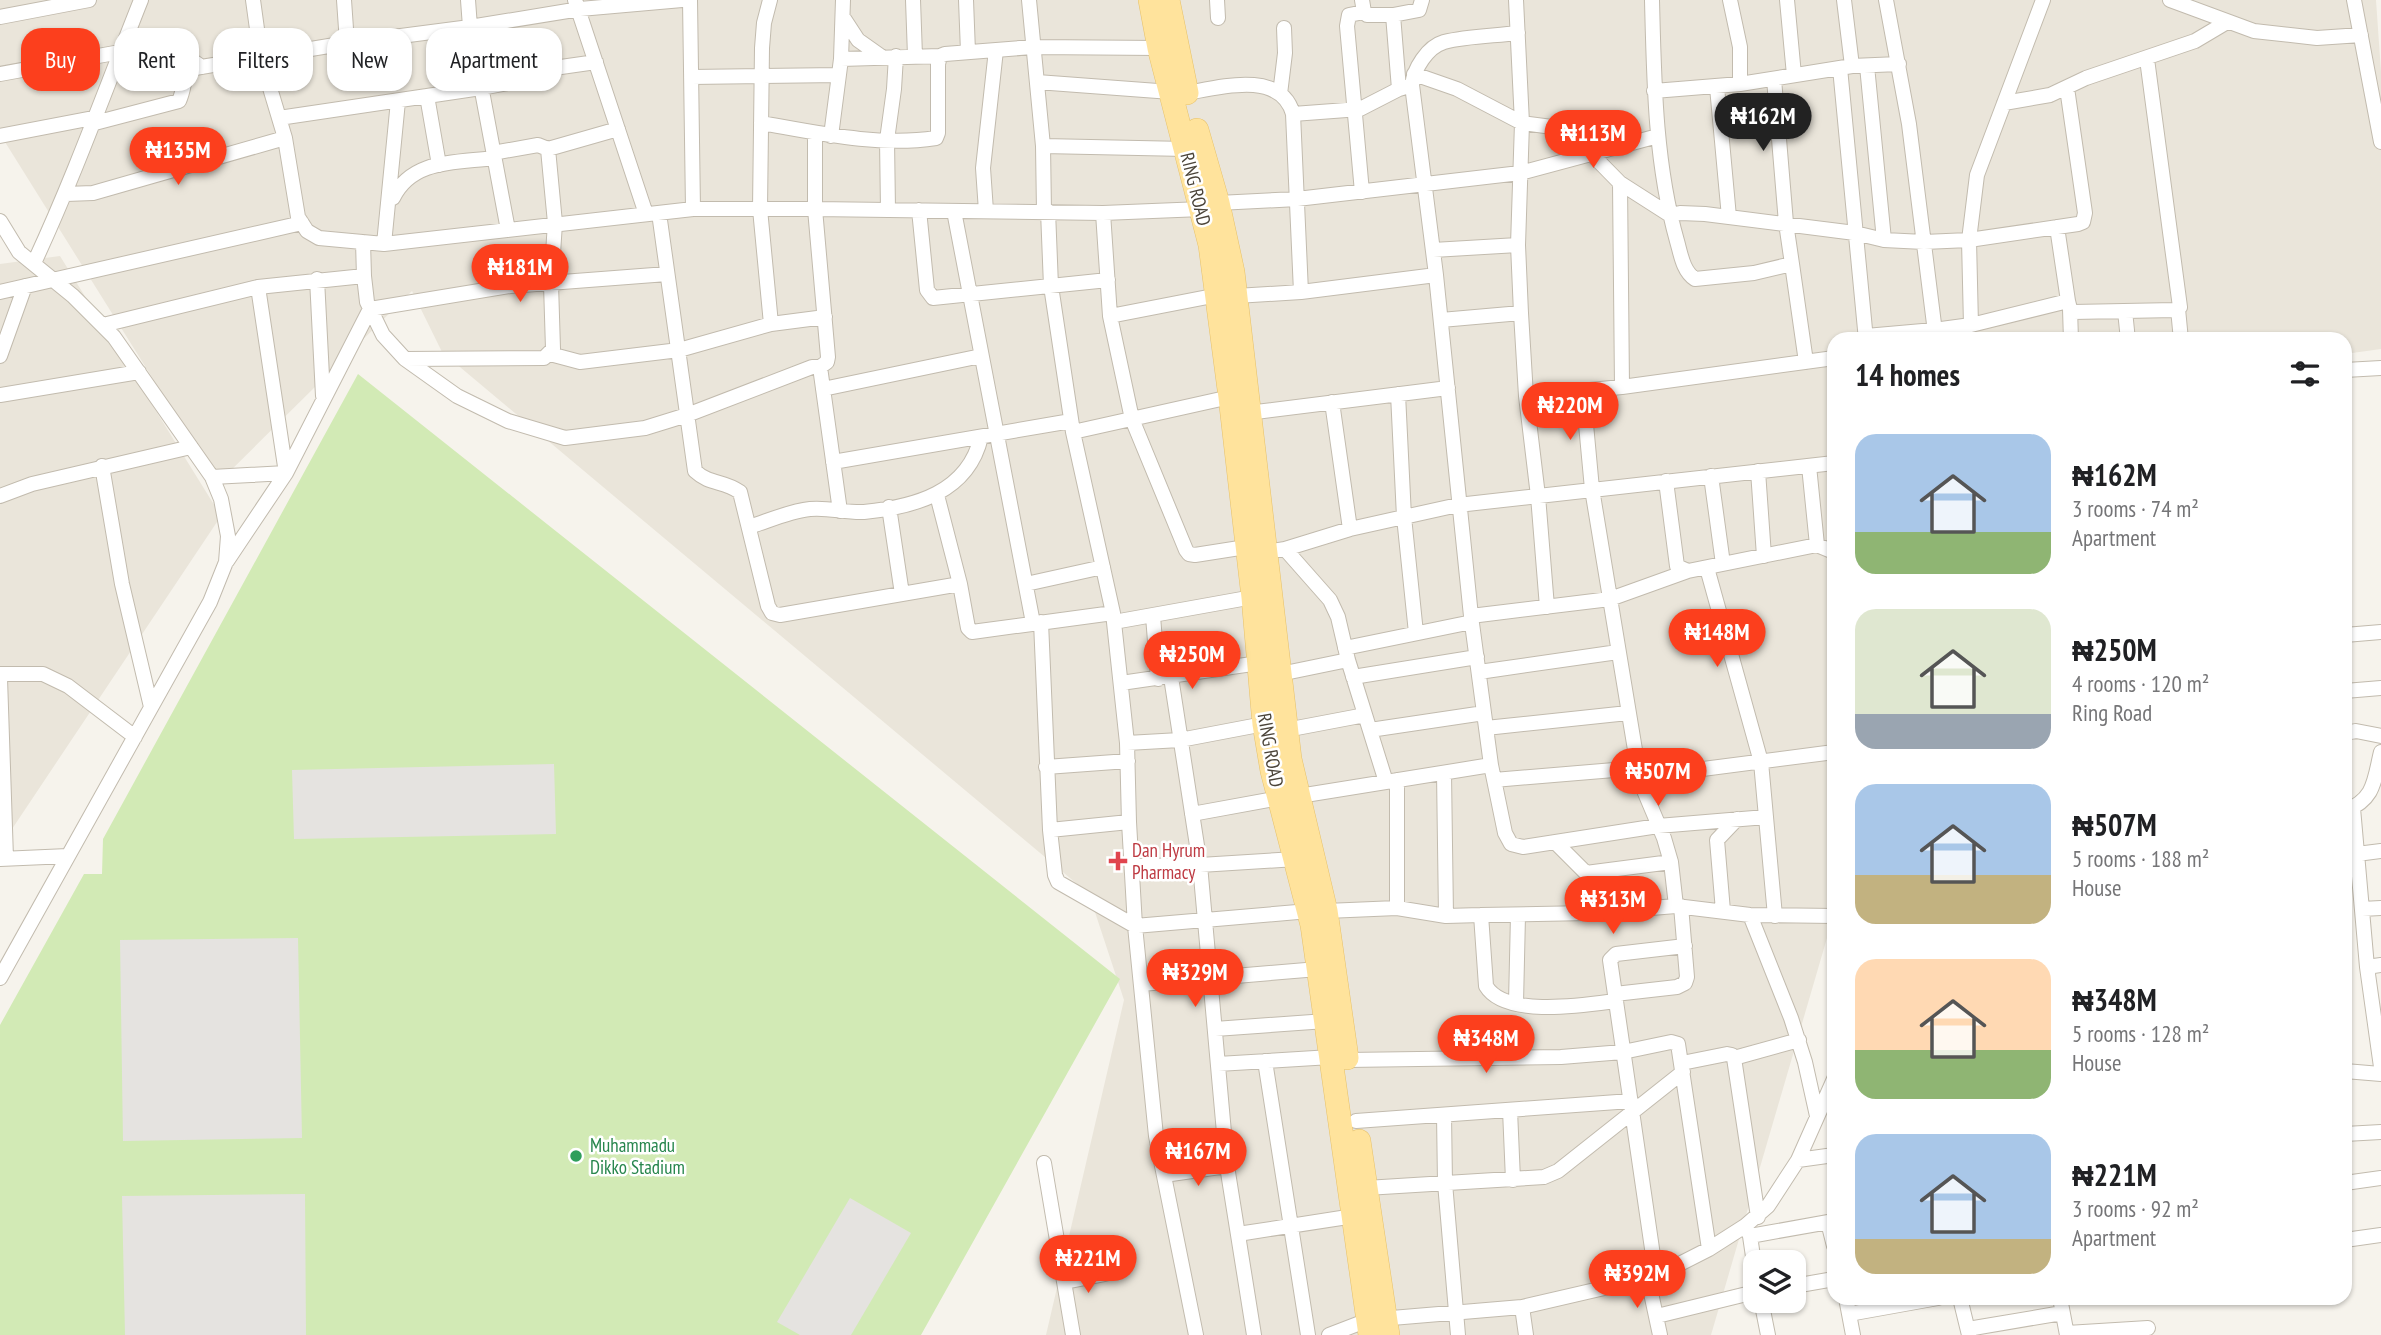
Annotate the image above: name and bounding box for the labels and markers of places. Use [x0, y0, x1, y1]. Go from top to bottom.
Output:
pin: ₦162M [1714, 94, 1812, 153]
pin: ₦113M [1544, 110, 1642, 170]
pin: ₦135M [129, 128, 227, 187]
pin: ₦181M [471, 244, 569, 304]
pin: ₦220M [1521, 382, 1619, 442]
pin: ₦148M [1668, 610, 1766, 669]
pin: ₦250M [1143, 632, 1241, 691]
pin: ₦507M [1609, 748, 1707, 808]
place label: Dan Hyrum Pharmacy [1132, 838, 1205, 884]
marker: Dan Hyrum Pharmacy [1110, 853, 1126, 869]
pin: ₦313M [1564, 876, 1662, 936]
pin: ₦329M [1146, 950, 1244, 1009]
pin: ₦348M [1437, 1016, 1535, 1075]
pin: ₦167M [1149, 1128, 1247, 1188]
place label: Muhammadu Dikko Stadium [590, 1133, 685, 1179]
marker: Muhammadu Dikko Stadium [568, 1148, 584, 1164]
pin: ₦221M [1039, 1236, 1137, 1295]
pin: ₦392M [1588, 1250, 1686, 1310]

